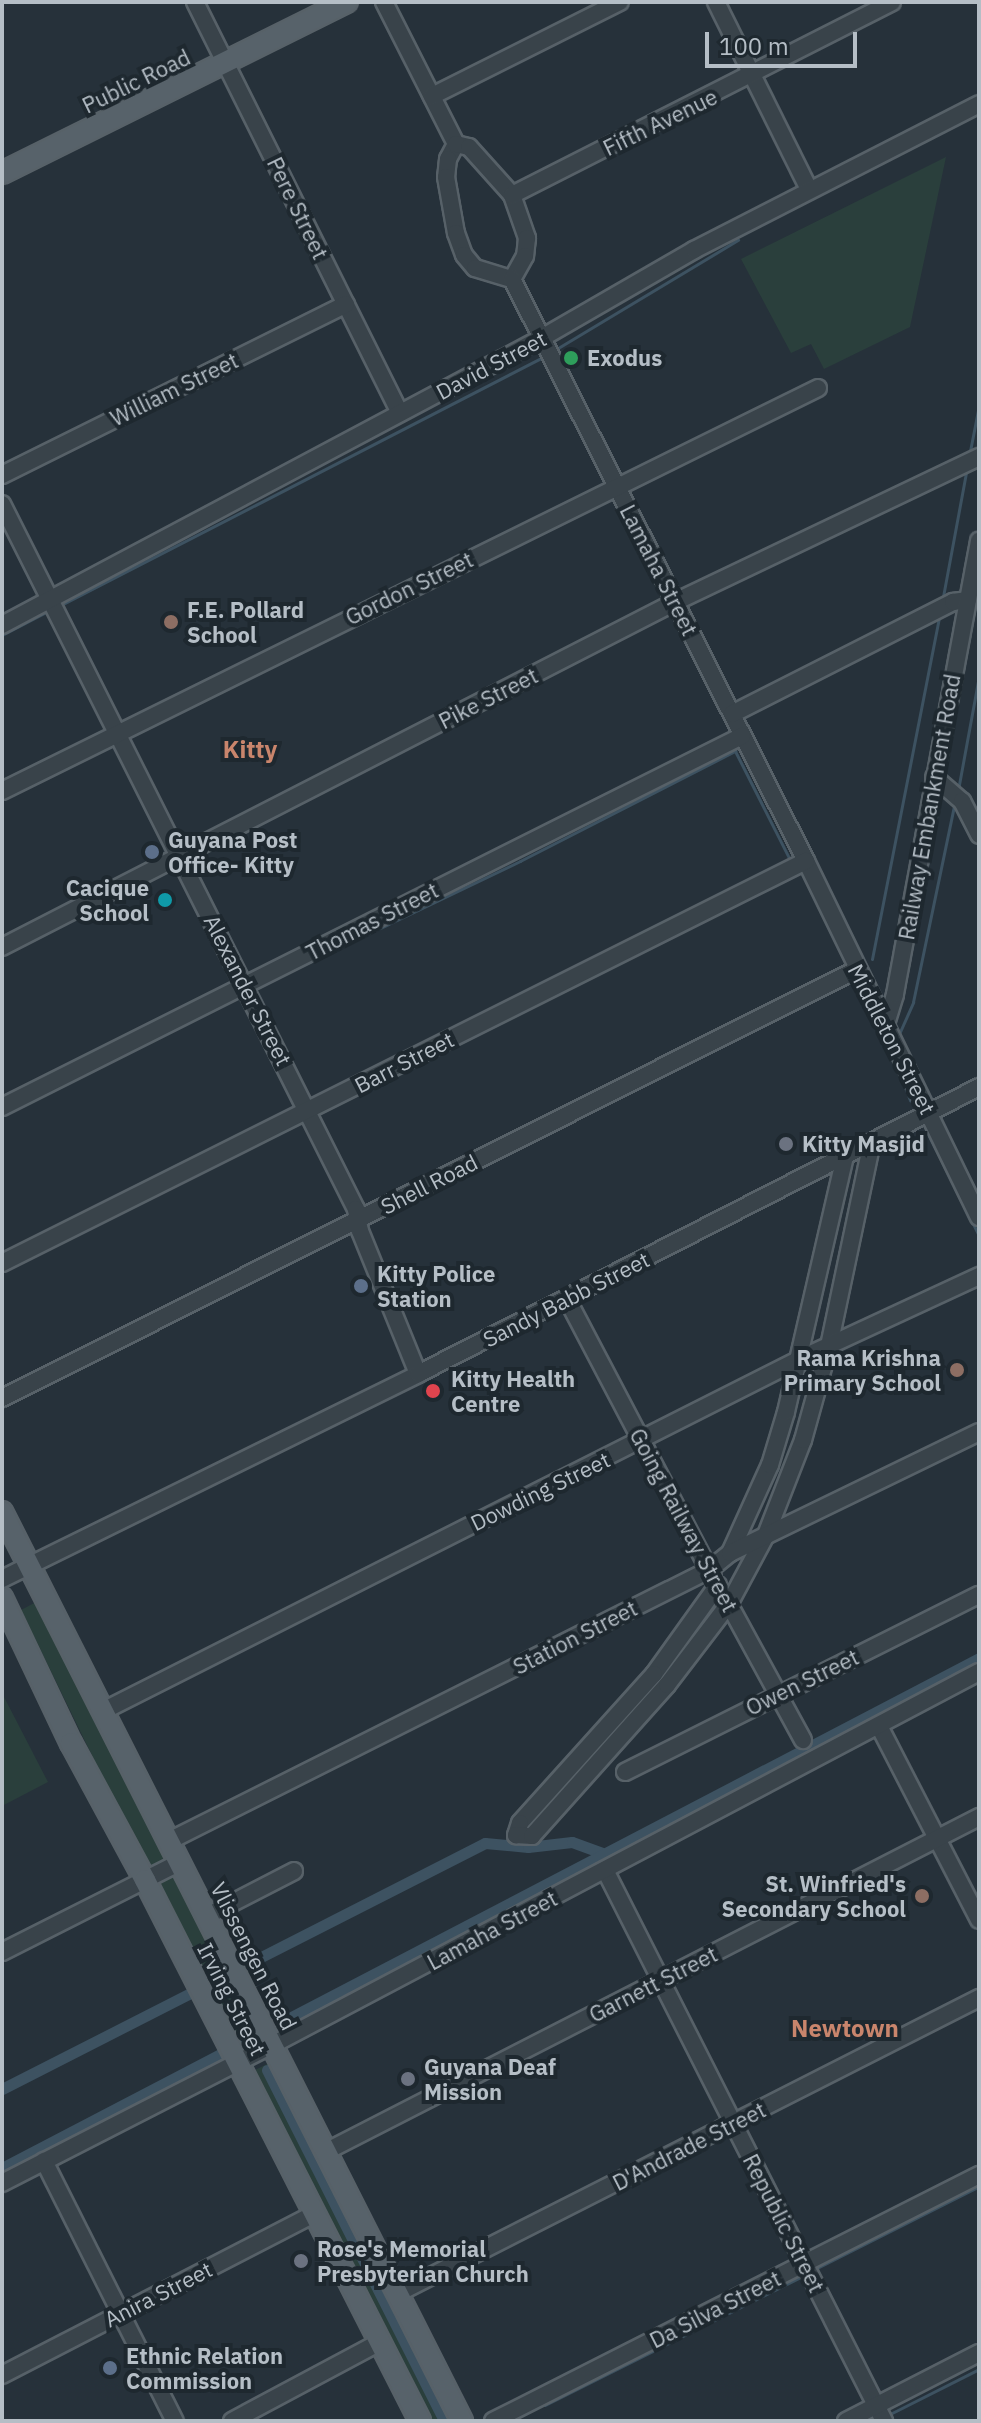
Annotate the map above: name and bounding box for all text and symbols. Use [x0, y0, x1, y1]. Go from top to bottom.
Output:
scale bar [709, 16, 861, 66]
text: 100 m [719, 30, 789, 62]
street label: Public Road [78, 44, 194, 118]
street label: Fifth Avenue [599, 83, 721, 161]
street label: Pere Street [262, 153, 334, 263]
street label: David Street [431, 325, 551, 405]
place label: Exodus [587, 345, 662, 371]
street label: William Street [106, 347, 242, 431]
marker: Exodus [562, 349, 580, 367]
street label: Lamaha Street [615, 500, 703, 640]
street label: Gordon Street [341, 546, 477, 630]
place label: F.E. Pollard School [187, 596, 304, 648]
marker: F.E. Pollard School [162, 613, 180, 631]
street label: Pike Street [434, 662, 542, 734]
street label: Railway Embankment Road [893, 672, 965, 942]
district label: Kitty [223, 736, 277, 764]
place label: Guyana Post Office- Kitty [168, 826, 297, 878]
marker: Guyana Post Office- Kitty [143, 843, 161, 861]
place label: Cacique School [66, 874, 149, 926]
street label: Thomas Street [302, 876, 442, 966]
marker: Cacique School [156, 891, 174, 909]
street label: Alexander Street [199, 910, 297, 1070]
street label: Middleton Street [843, 960, 941, 1118]
street label: Barr Street [350, 1026, 458, 1098]
place label: Kitty Masjid [802, 1131, 925, 1157]
marker: Kitty Masjid [777, 1135, 795, 1153]
street label: Shell Road [376, 1148, 482, 1220]
street label: Sandy Babb Street [478, 1246, 654, 1352]
place label: Kitty Police Station [377, 1260, 495, 1312]
marker: Kitty Police Station [352, 1277, 370, 1295]
place label: Rama Krishna Primary School [784, 1344, 941, 1396]
marker: Rama Krishna Primary School [948, 1361, 966, 1379]
place label: Kitty Health Centre [451, 1365, 575, 1416]
marker: Kitty Health Centre [422, 1380, 444, 1402]
street label: Going Railway Street [624, 1424, 744, 1616]
street label: Dowding Street [466, 1446, 614, 1536]
street label: Station Street [508, 1594, 642, 1680]
street label: Owen Street [741, 1643, 863, 1721]
place label: St. Winfried's Secondary School [722, 1870, 906, 1922]
street label: Vlissengen Road [205, 1878, 303, 2034]
street label: Lamaha Street [422, 1885, 562, 1975]
marker: St. Winfried's Secondary School [913, 1887, 931, 1905]
street label: Irving Street [192, 1938, 272, 2060]
street label: Garnett Street [584, 1940, 722, 2028]
district label: Newtown [791, 2015, 899, 2043]
place label: Guyana Deaf Mission [424, 2053, 556, 2104]
marker: Guyana Deaf Mission [399, 2070, 417, 2088]
street label: D'Andrade Street [608, 2096, 770, 2196]
street label: Republic Street [738, 2149, 830, 2297]
place label: Rose's Memorial Presbyterian Church [317, 2235, 529, 2286]
marker: Rose's Memorial Presbyterian Church [292, 2252, 310, 2270]
street label: Anira Street [100, 2256, 216, 2332]
street label: Da Silva Street [645, 2265, 785, 2353]
place label: Ethnic Relation Commission [126, 2342, 283, 2394]
marker: Ethnic Relation Commission [101, 2359, 119, 2377]

